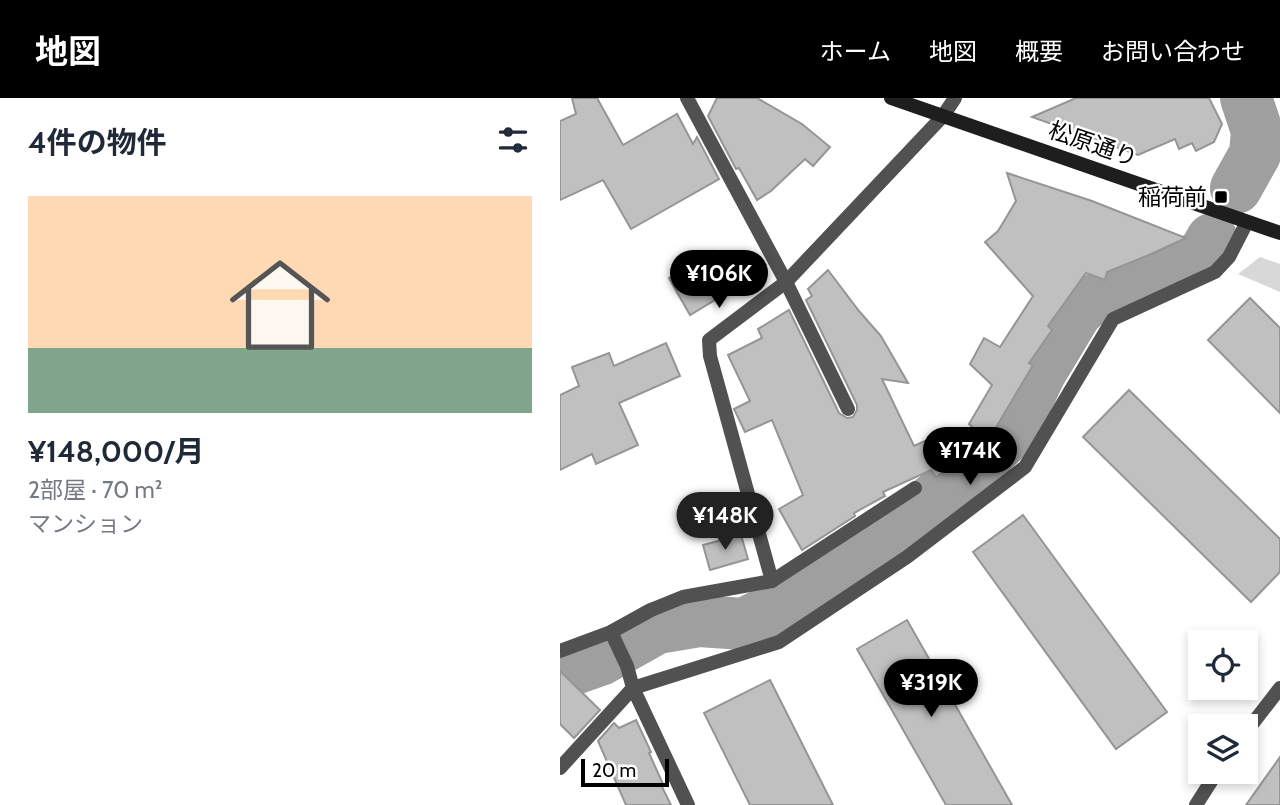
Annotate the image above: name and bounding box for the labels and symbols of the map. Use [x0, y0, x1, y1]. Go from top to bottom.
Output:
street label: 松原通り [1045, 116, 1141, 172]
place label: 稲荷前 [1138, 183, 1207, 211]
marker: 稲荷前 [1213, 189, 1229, 205]
pin: ¥106K [670, 250, 768, 310]
pin: ¥174K [921, 428, 1019, 487]
pin: ¥148K [676, 492, 774, 552]
pin: ¥319K [882, 660, 980, 719]
scale bar [581, 756, 668, 788]

